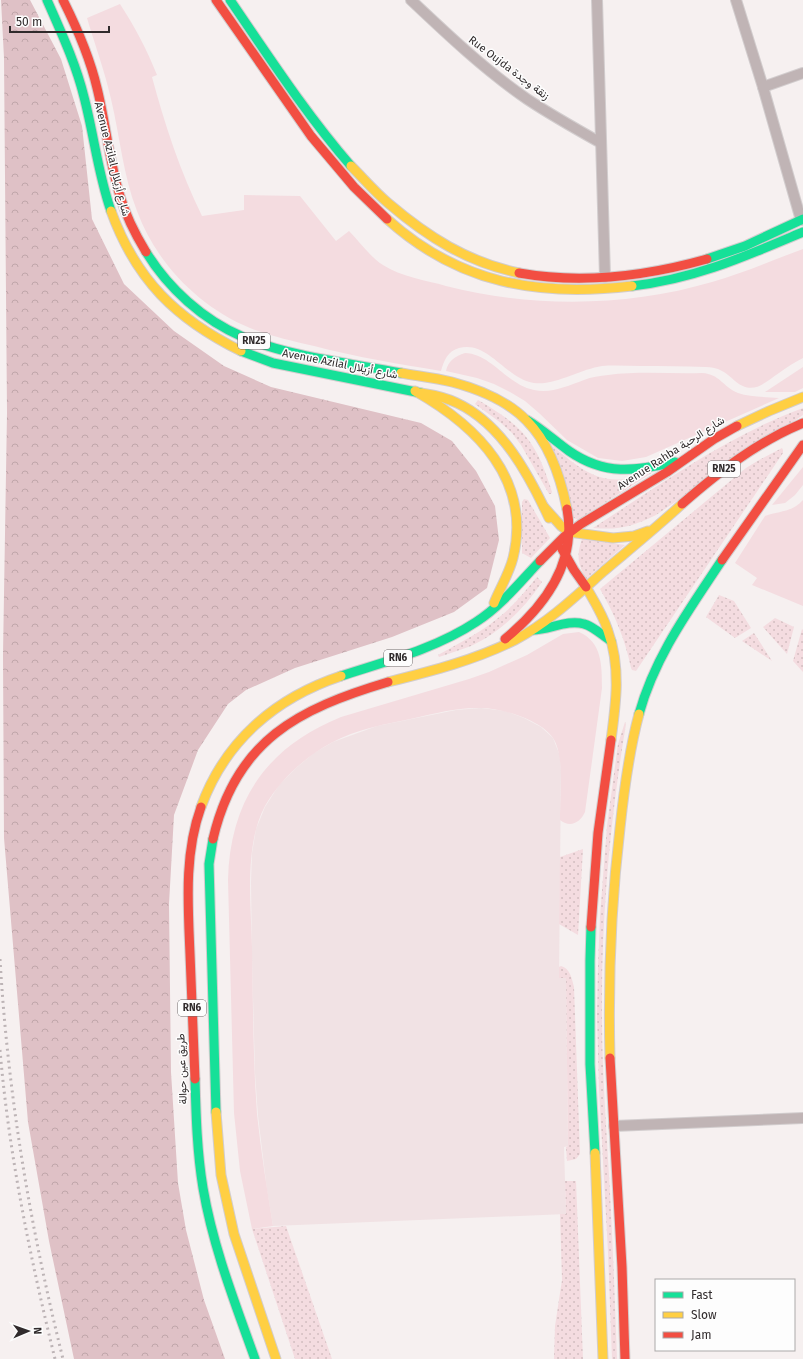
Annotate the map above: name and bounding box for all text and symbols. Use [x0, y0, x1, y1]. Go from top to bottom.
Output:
scale bar [10, 8, 109, 34]
text: 50 m [16, 15, 42, 29]
street label: Rue Oujda زنقة وجدة [466, 33, 552, 103]
street label: Avenue Azilal شارع أزيلال [91, 101, 133, 218]
road number: RN25 [238, 333, 270, 349]
street label: Avenue Azilal شارع أزيلال [281, 346, 399, 383]
street label: Avenue Rahba شارع الرحبة [615, 413, 728, 493]
road number: RN25 [708, 461, 740, 477]
road number: RN6 [384, 650, 412, 666]
road number: RN6 [178, 1000, 206, 1016]
street label: طريق عين حوالة [174, 1033, 190, 1105]
legend [655, 1279, 795, 1351]
text: Fast [691, 1288, 713, 1302]
text: Slow [691, 1308, 717, 1322]
north arrow [8, 1311, 48, 1351]
text: N [31, 1327, 44, 1335]
text: Jam [691, 1328, 711, 1342]

